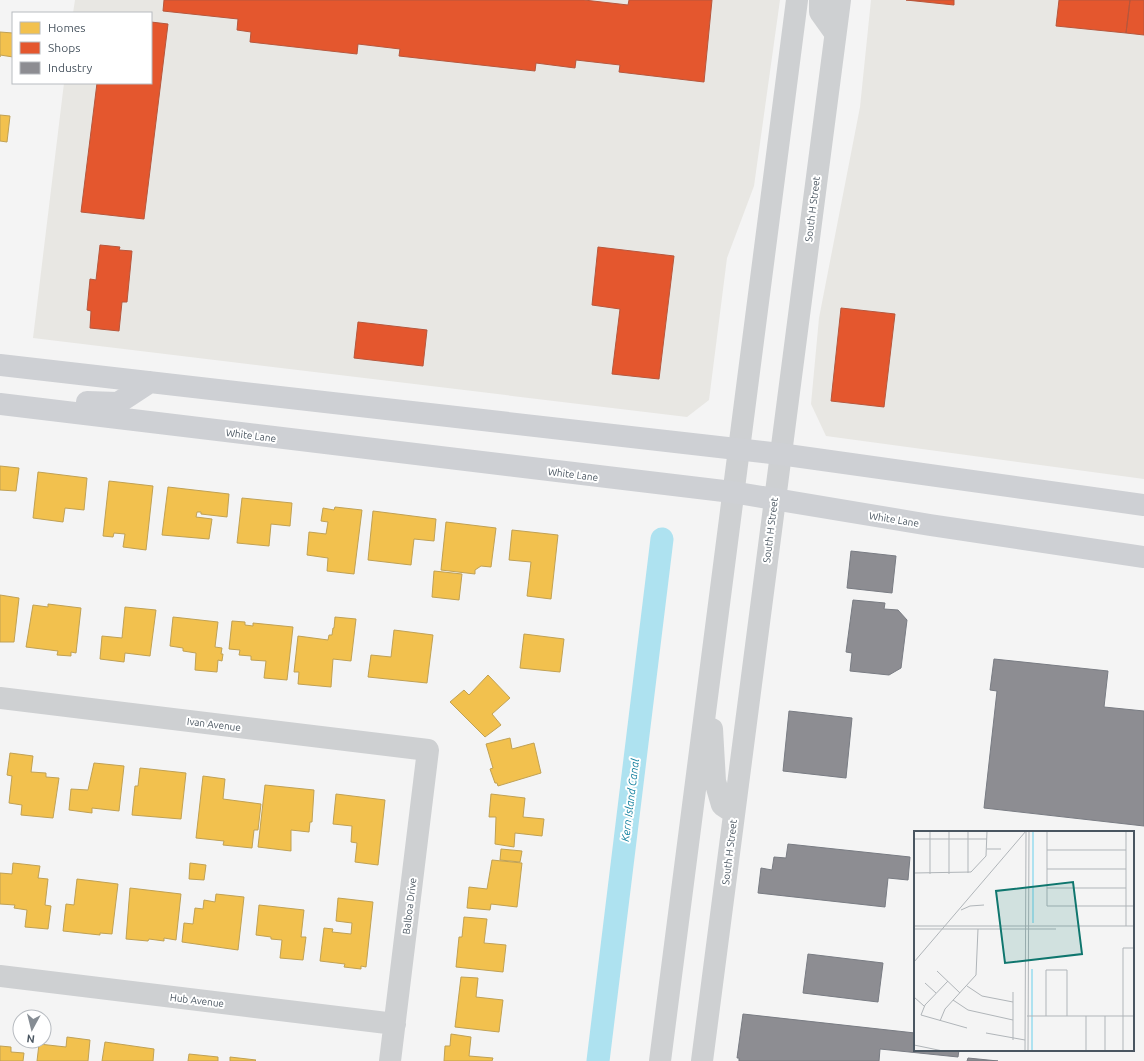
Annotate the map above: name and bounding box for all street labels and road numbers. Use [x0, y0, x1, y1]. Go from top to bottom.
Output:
street label: South H Street [803, 176, 822, 242]
street label: White Lane [225, 427, 277, 444]
street label: White Lane [547, 466, 599, 483]
street label: South H Street [761, 497, 780, 563]
street label: White Lane [868, 510, 920, 529]
street label: Ivan Avenue [186, 716, 242, 733]
street label: South H Street [720, 819, 739, 885]
street label: Balboa Drive [401, 877, 418, 935]
street label: Hub Avenue [169, 992, 225, 1009]

